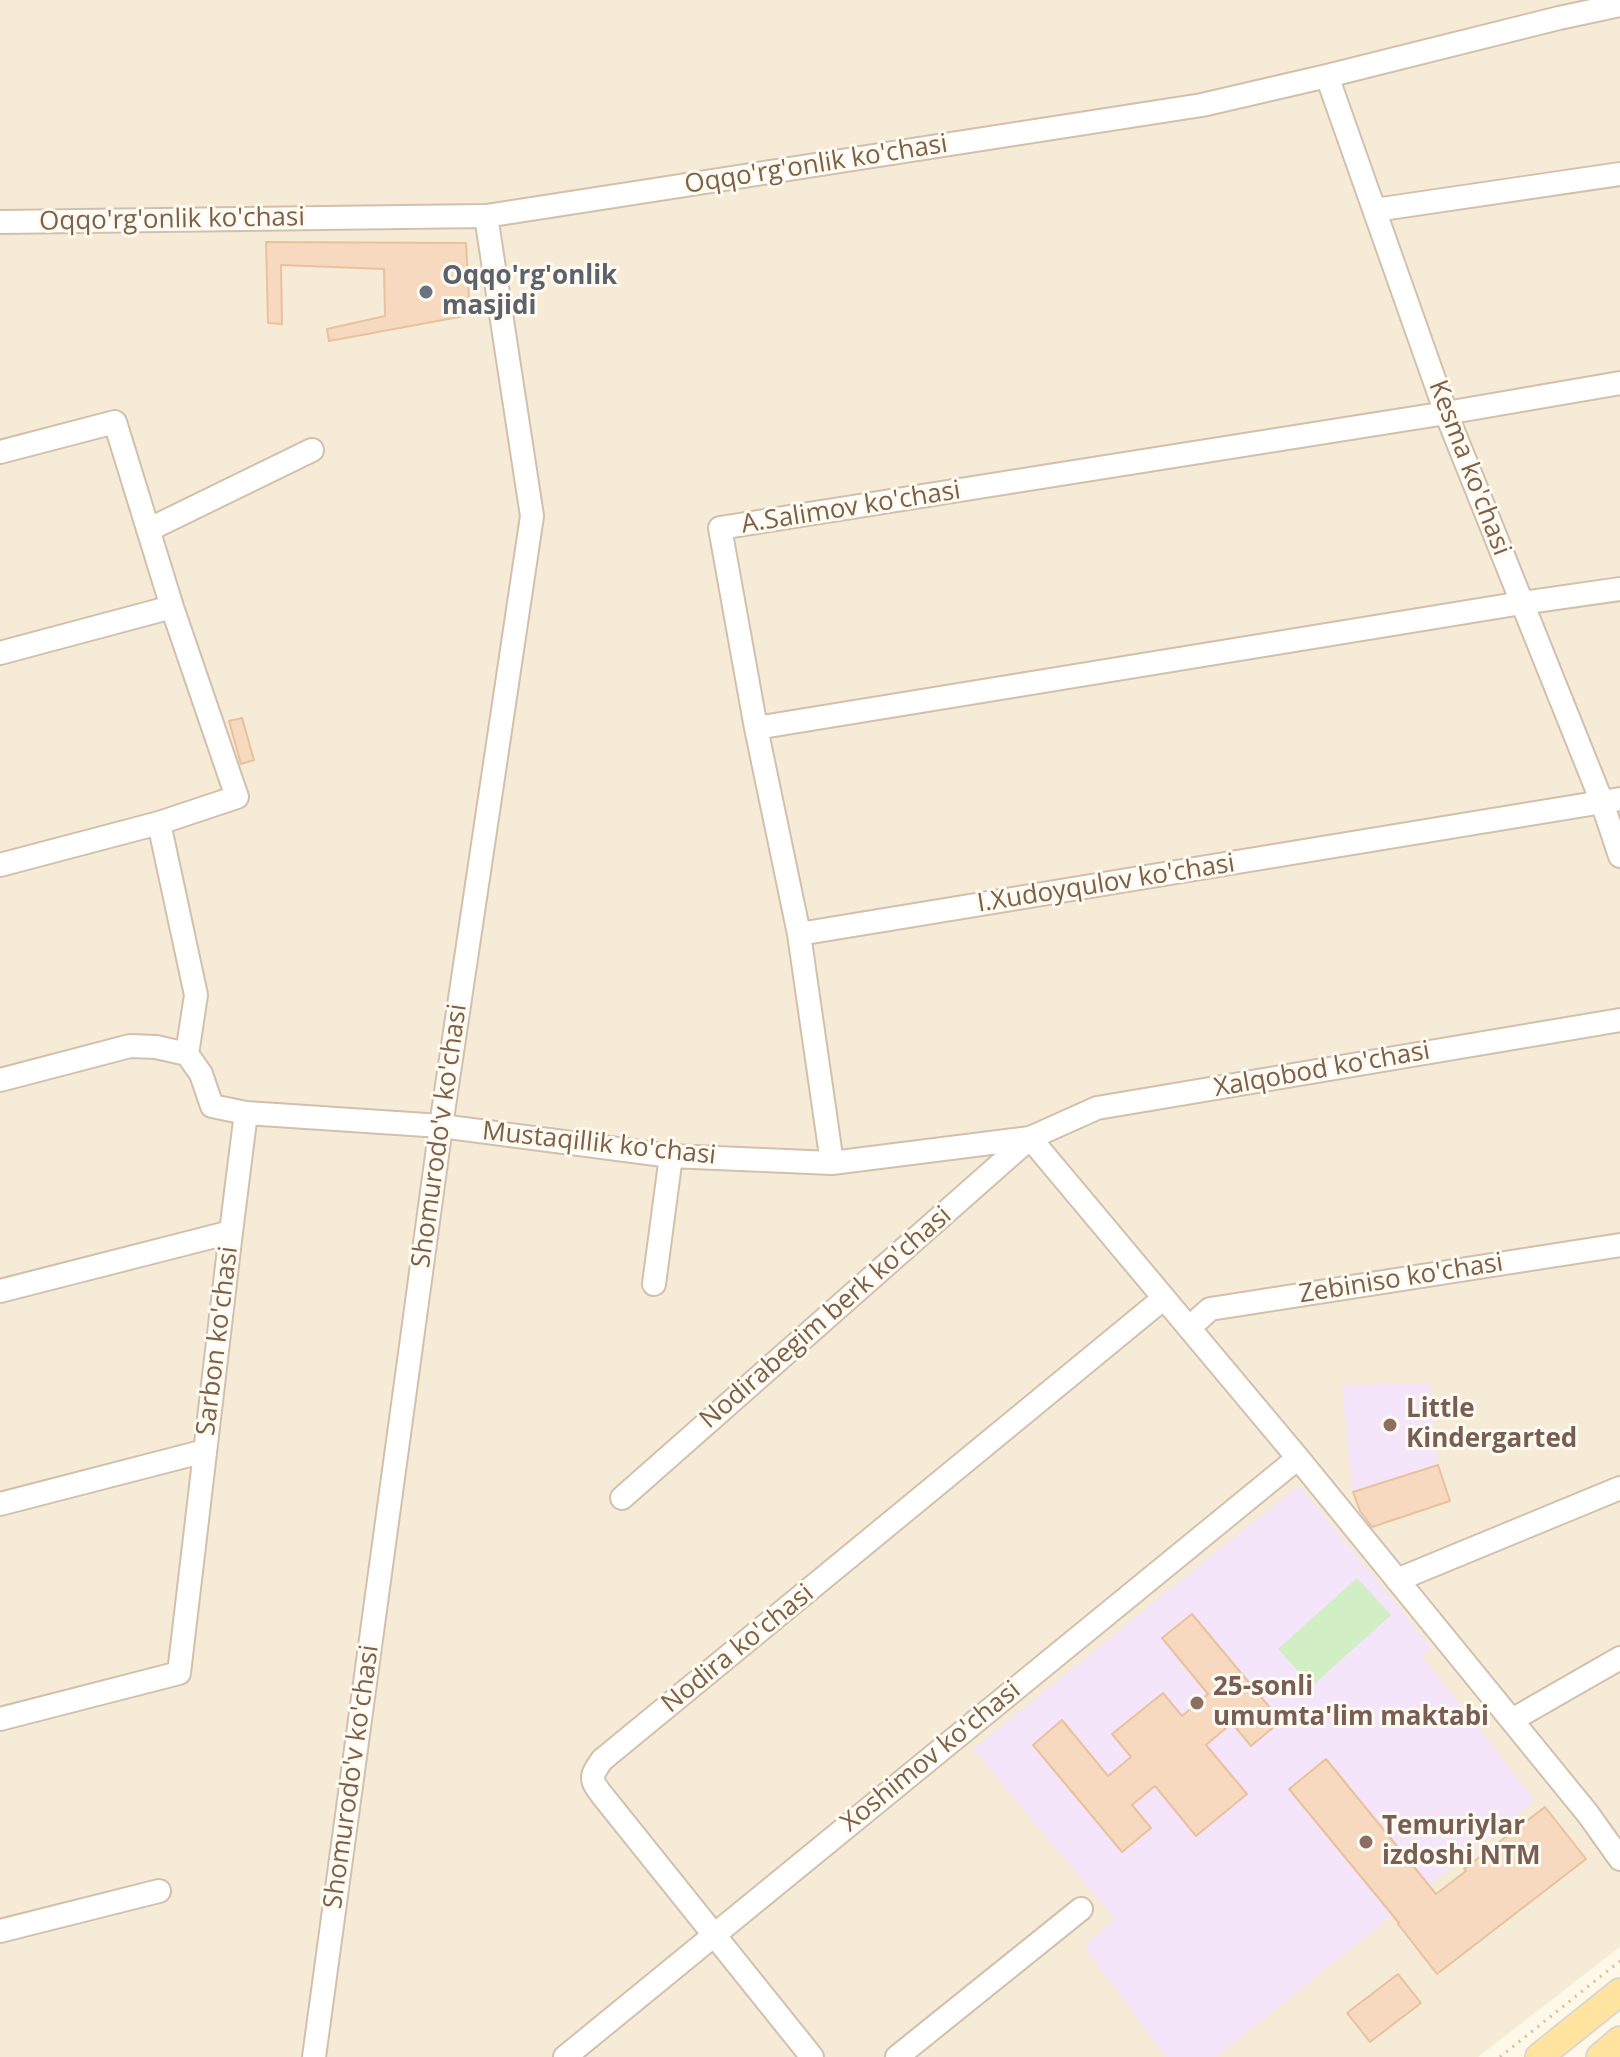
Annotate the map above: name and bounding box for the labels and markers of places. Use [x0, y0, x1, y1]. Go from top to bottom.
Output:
place label: Oqqo'rg'onlik masjidi [442, 261, 617, 322]
marker: Oqqo'rg'onlik masjidi [417, 283, 435, 301]
place label: Little Kindergarted [1406, 1394, 1577, 1456]
marker: Little Kindergarted [1381, 1416, 1399, 1434]
place label: 25-sonli umumta'lim maktabi [1213, 1672, 1489, 1734]
marker: 25-sonli umumta'lim maktabi [1188, 1694, 1206, 1712]
place label: Temuriylar izdoshi NTM [1382, 1811, 1541, 1872]
marker: Temuriylar izdoshi NTM [1357, 1833, 1375, 1851]

